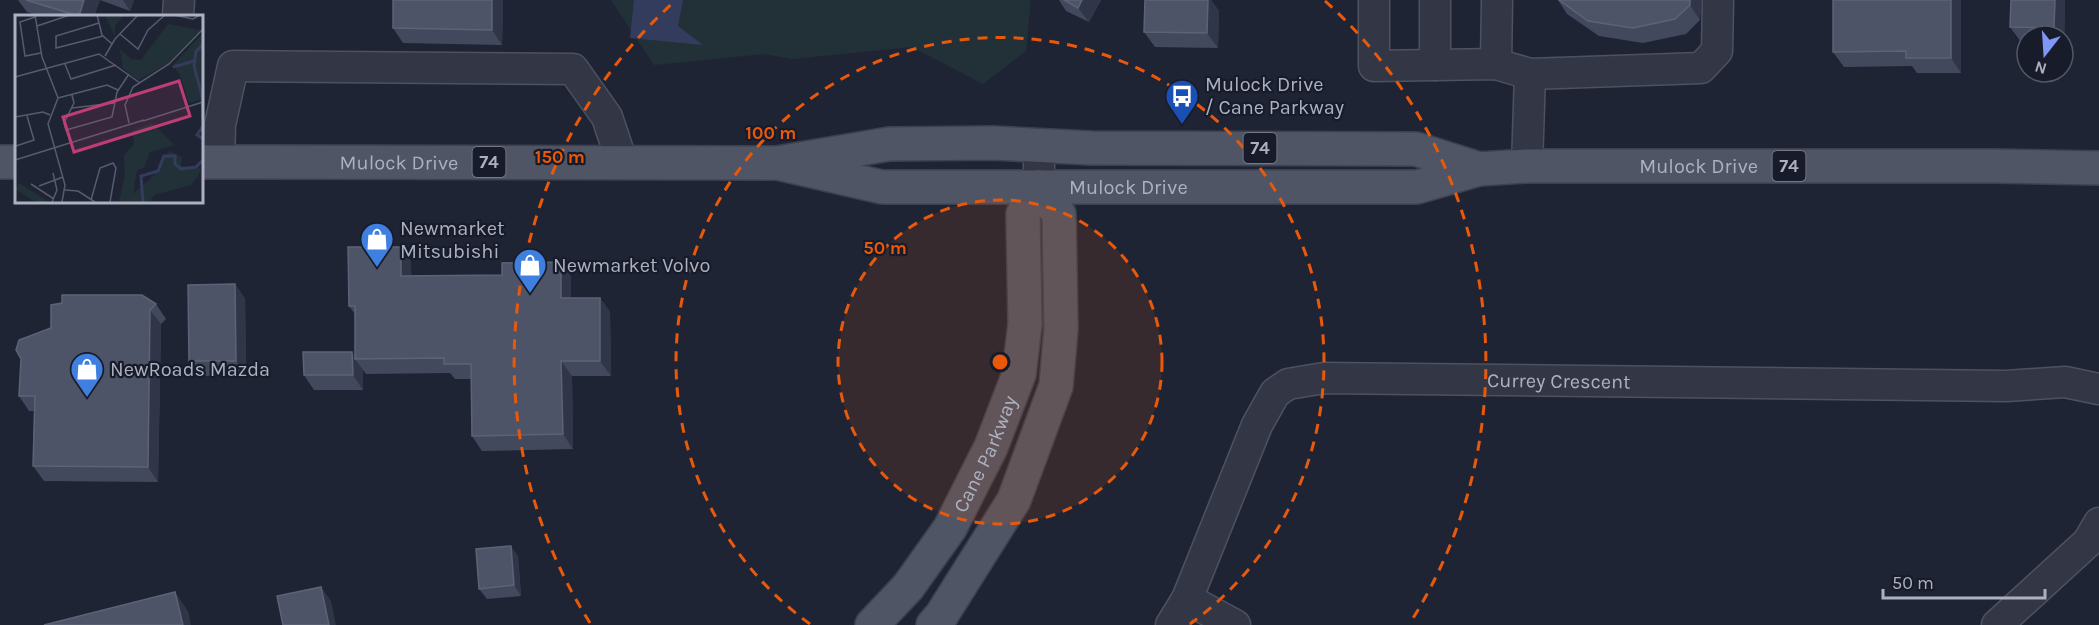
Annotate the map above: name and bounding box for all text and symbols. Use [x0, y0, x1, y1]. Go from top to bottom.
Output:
inset map [15, 15, 202, 202]
north arrow [2015, 24, 2075, 84]
text: N [2032, 57, 2049, 79]
place label: Mulock Drive / Cane Parkway [1205, 73, 1344, 119]
bus stop icon: Mulock Drive / Cane Parkway [1164, 78, 1200, 125]
text: 100 m [746, 122, 796, 144]
road number: 74 [1244, 133, 1276, 163]
text: 150 m [535, 146, 585, 168]
road number: 74 [472, 147, 506, 177]
street label: Mulock Drive [340, 151, 458, 174]
road number: 74 [1772, 151, 1806, 181]
street label: Mulock Drive [1639, 155, 1758, 178]
street label: Mulock Drive [1069, 176, 1188, 199]
place label: Newmarket Mitsubishi [400, 217, 505, 263]
shop icon: Newmarket Mitsubishi [359, 221, 395, 268]
text: 50 m [863, 237, 907, 259]
shop icon: Newmarket Volvo [512, 247, 548, 294]
place label: Newmarket Volvo [553, 254, 710, 277]
shop icon: NewRoads Mazda [69, 351, 105, 398]
centre of rings [990, 352, 1010, 372]
place label: NewRoads Mazda [110, 358, 270, 381]
street label: Currey Crescent [1487, 369, 1631, 394]
street label: Cane Parkway [949, 392, 1022, 516]
scale bar [1883, 562, 2045, 600]
text: 50 m [1892, 572, 1934, 594]

